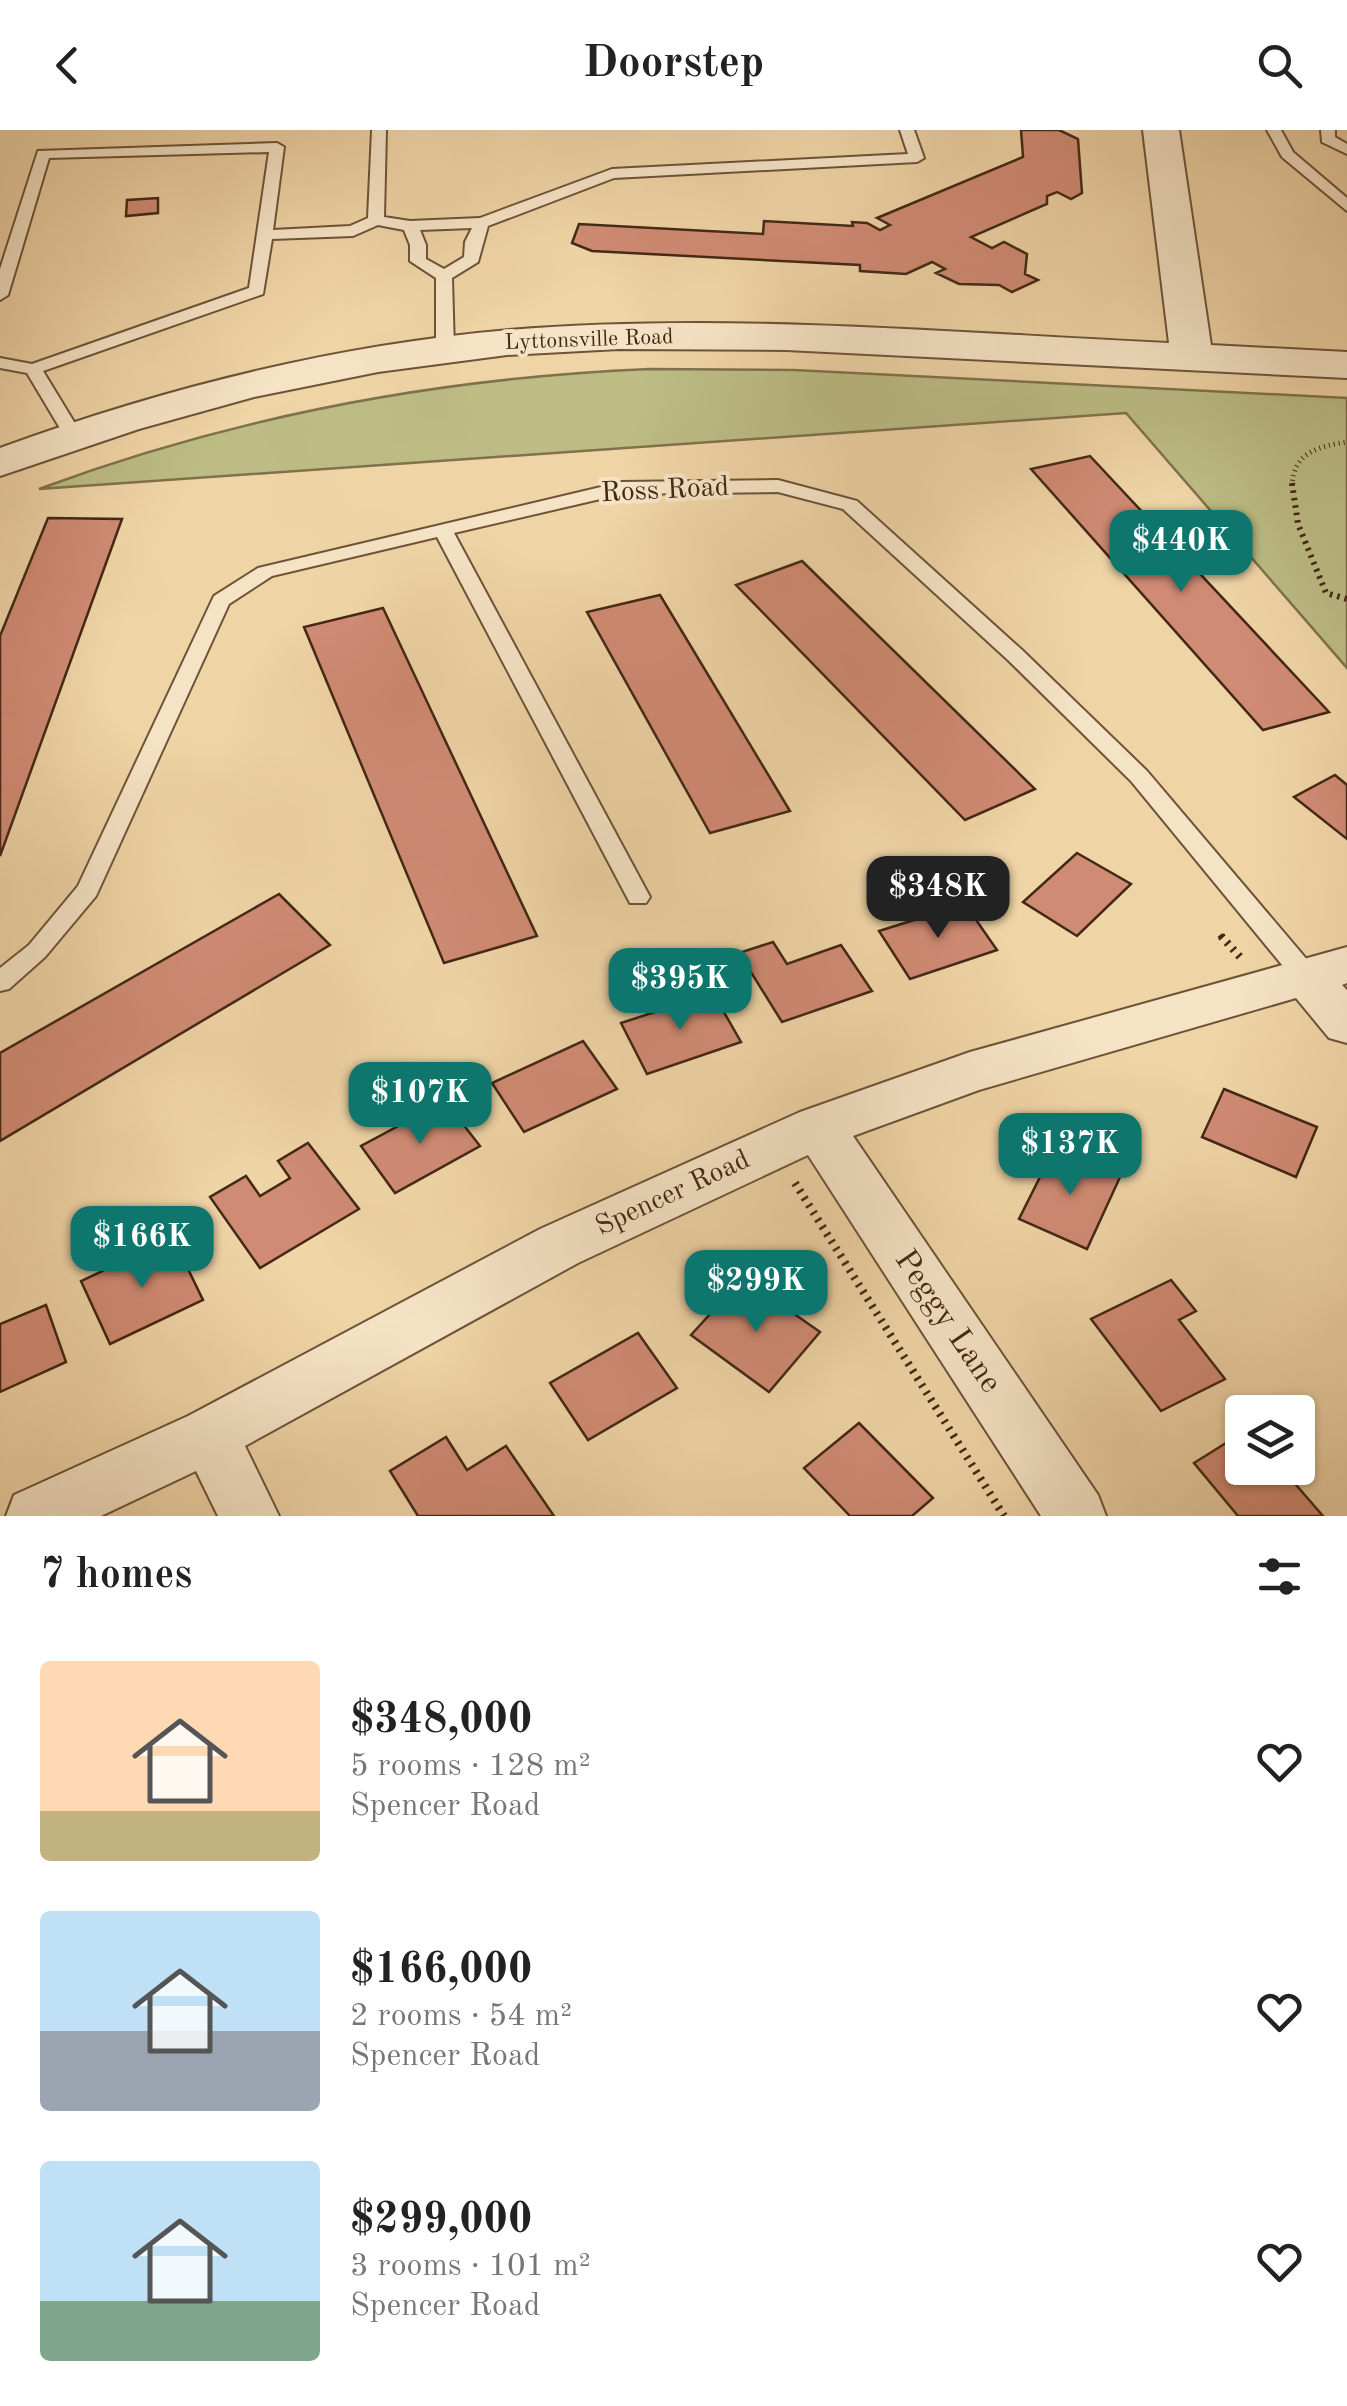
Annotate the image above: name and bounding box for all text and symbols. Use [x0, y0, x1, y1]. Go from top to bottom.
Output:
icon: back [40, 38, 95, 93]
icon: search [1252, 38, 1307, 93]
text: Doorstep [583, 42, 764, 87]
street label: Lyttonsville Road [504, 326, 674, 354]
street label: Ross Road [600, 474, 730, 508]
pin: $440K [1111, 510, 1251, 595]
text: $440K [1132, 526, 1230, 558]
pin: $348K [868, 856, 1008, 941]
text: $348K [889, 872, 987, 904]
pin: $395K [610, 948, 750, 1033]
text: $395K [631, 964, 729, 996]
pin: $107K [350, 1062, 490, 1147]
text: $107K [371, 1078, 469, 1110]
pin: $137K [1000, 1113, 1140, 1198]
text: $137K [1021, 1129, 1119, 1161]
street label: Spencer Road [592, 1146, 754, 1242]
pin: $166K [72, 1206, 212, 1291]
text: $166K [93, 1222, 191, 1254]
street label: Peggy Lane [888, 1245, 1006, 1399]
pin: $299K [686, 1250, 826, 1335]
text: $299K [707, 1266, 805, 1298]
map controls [1225, 1395, 1315, 1485]
button: layers [1225, 1395, 1315, 1485]
icon: filters [1252, 1549, 1307, 1604]
text: 7 homes [40, 1555, 192, 1597]
text: $348,000 [350, 1700, 532, 1742]
icon: home [120, 1701, 240, 1821]
icon: heart [1252, 1734, 1307, 1789]
text: 5 rooms · 128 m² [350, 1751, 591, 1783]
text: Spencer Road [350, 1791, 540, 1823]
text: $166,000 [350, 1950, 532, 1992]
icon: home [120, 1951, 240, 2071]
icon: heart [1252, 1984, 1307, 2039]
text: 2 rooms · 54 m² [350, 2001, 572, 2033]
text: Spencer Road [350, 2041, 540, 2073]
text: $299,000 [350, 2200, 532, 2242]
icon: home [120, 2201, 240, 2321]
icon: heart [1252, 2234, 1307, 2289]
text: 3 rooms · 101 m² [350, 2251, 591, 2283]
text: Spencer Road [350, 2291, 540, 2323]

